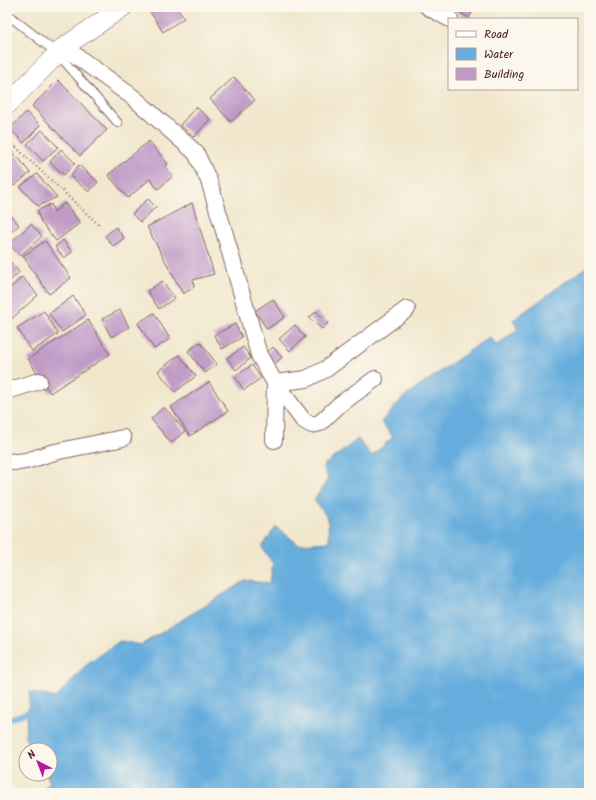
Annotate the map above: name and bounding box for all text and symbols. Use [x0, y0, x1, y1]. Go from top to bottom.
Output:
legend [448, 18, 578, 90]
text: Road [484, 25, 509, 44]
text: Water [484, 45, 514, 64]
text: Building [484, 65, 524, 84]
north arrow [18, 742, 58, 782]
text: N [23, 746, 41, 764]

